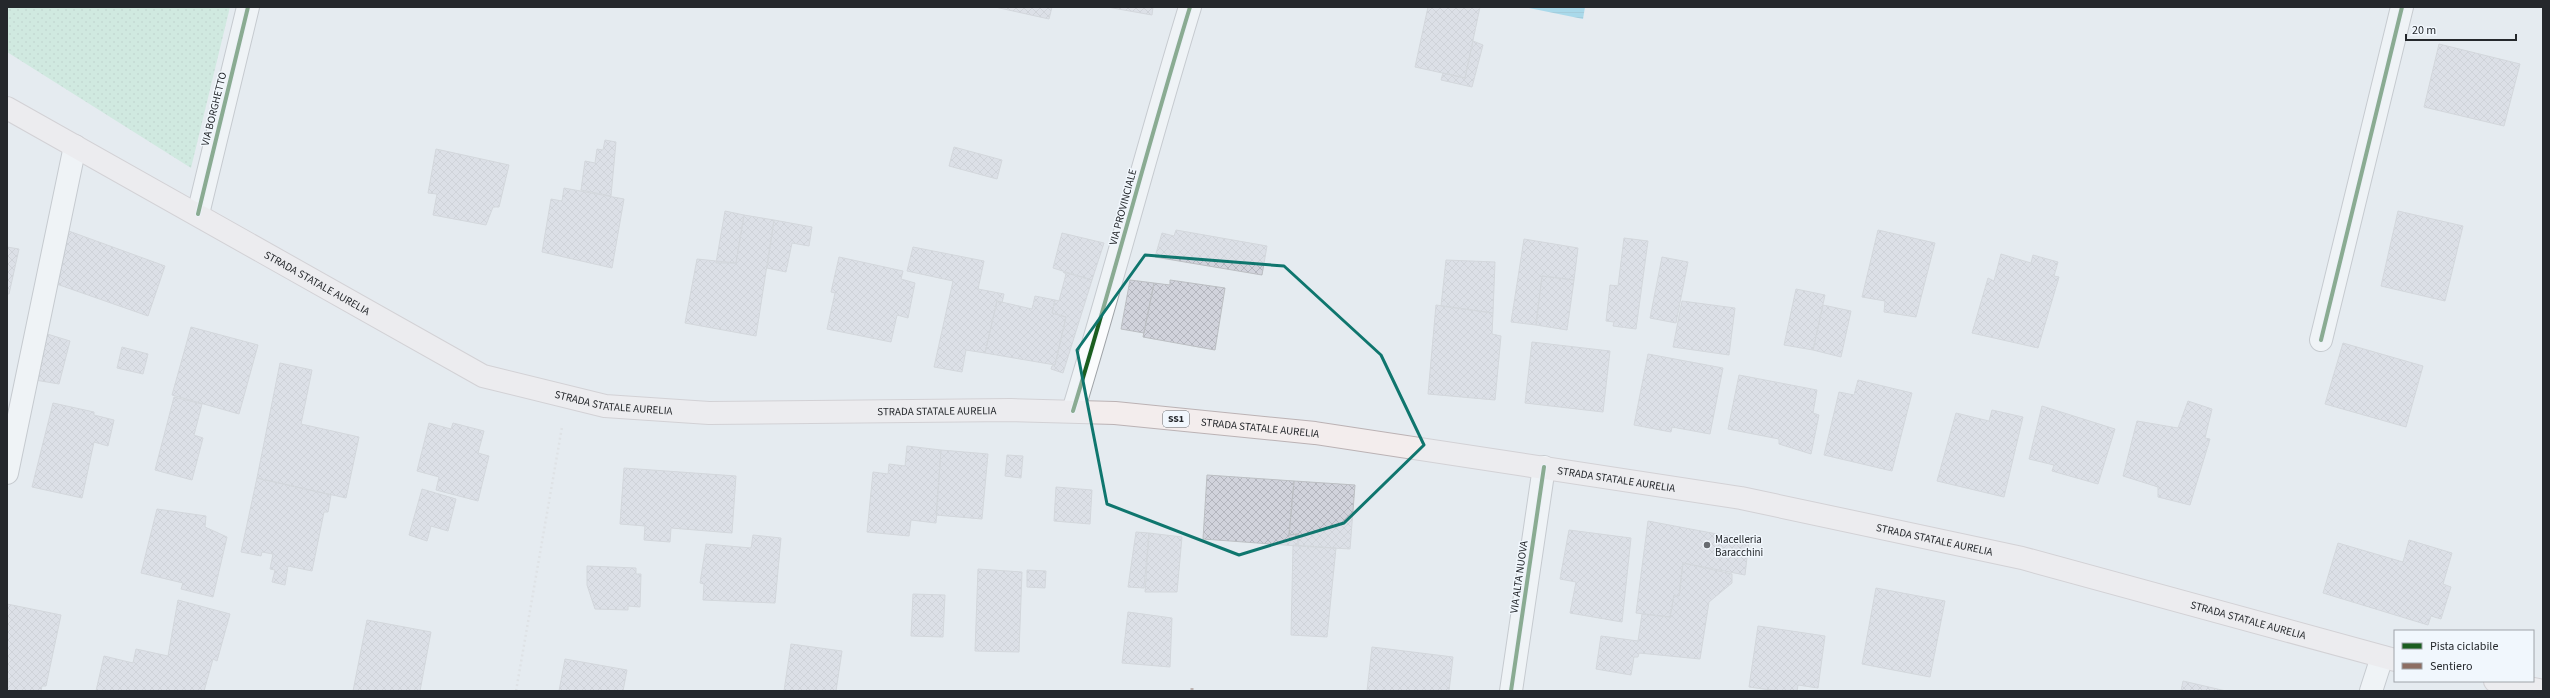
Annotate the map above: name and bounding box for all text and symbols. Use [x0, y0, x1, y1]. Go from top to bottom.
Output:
scale bar [2406, 16, 2516, 42]
text: 20 m [2412, 22, 2436, 39]
street label: VIA BORGHETTO [198, 71, 230, 147]
street label: VIA PROVINCIALE [1106, 167, 1140, 247]
street label: STRADA STATALE AURELIA [262, 247, 373, 318]
street label: STRADA STATALE AURELIA [553, 386, 673, 418]
street label: STRADA STATALE AURELIA [877, 403, 997, 419]
road number: SS1 [1163, 411, 1189, 427]
street label: STRADA STATALE AURELIA [1200, 414, 1321, 441]
street label: STRADA STATALE AURELIA [1556, 463, 1676, 495]
street label: STRADA STATALE AURELIA [1875, 520, 1994, 559]
place label: Macelleria Baracchini [1715, 532, 1763, 560]
street label: VIA ALTA NUOVA [1506, 540, 1532, 614]
marker: Macelleria Baracchini [1702, 540, 1712, 550]
street label: STRADA STATALE AURELIA [2189, 597, 2308, 643]
legend [2394, 630, 2534, 682]
text: Pista ciclabile [2430, 638, 2498, 655]
text: Sentiero [2430, 658, 2472, 675]

